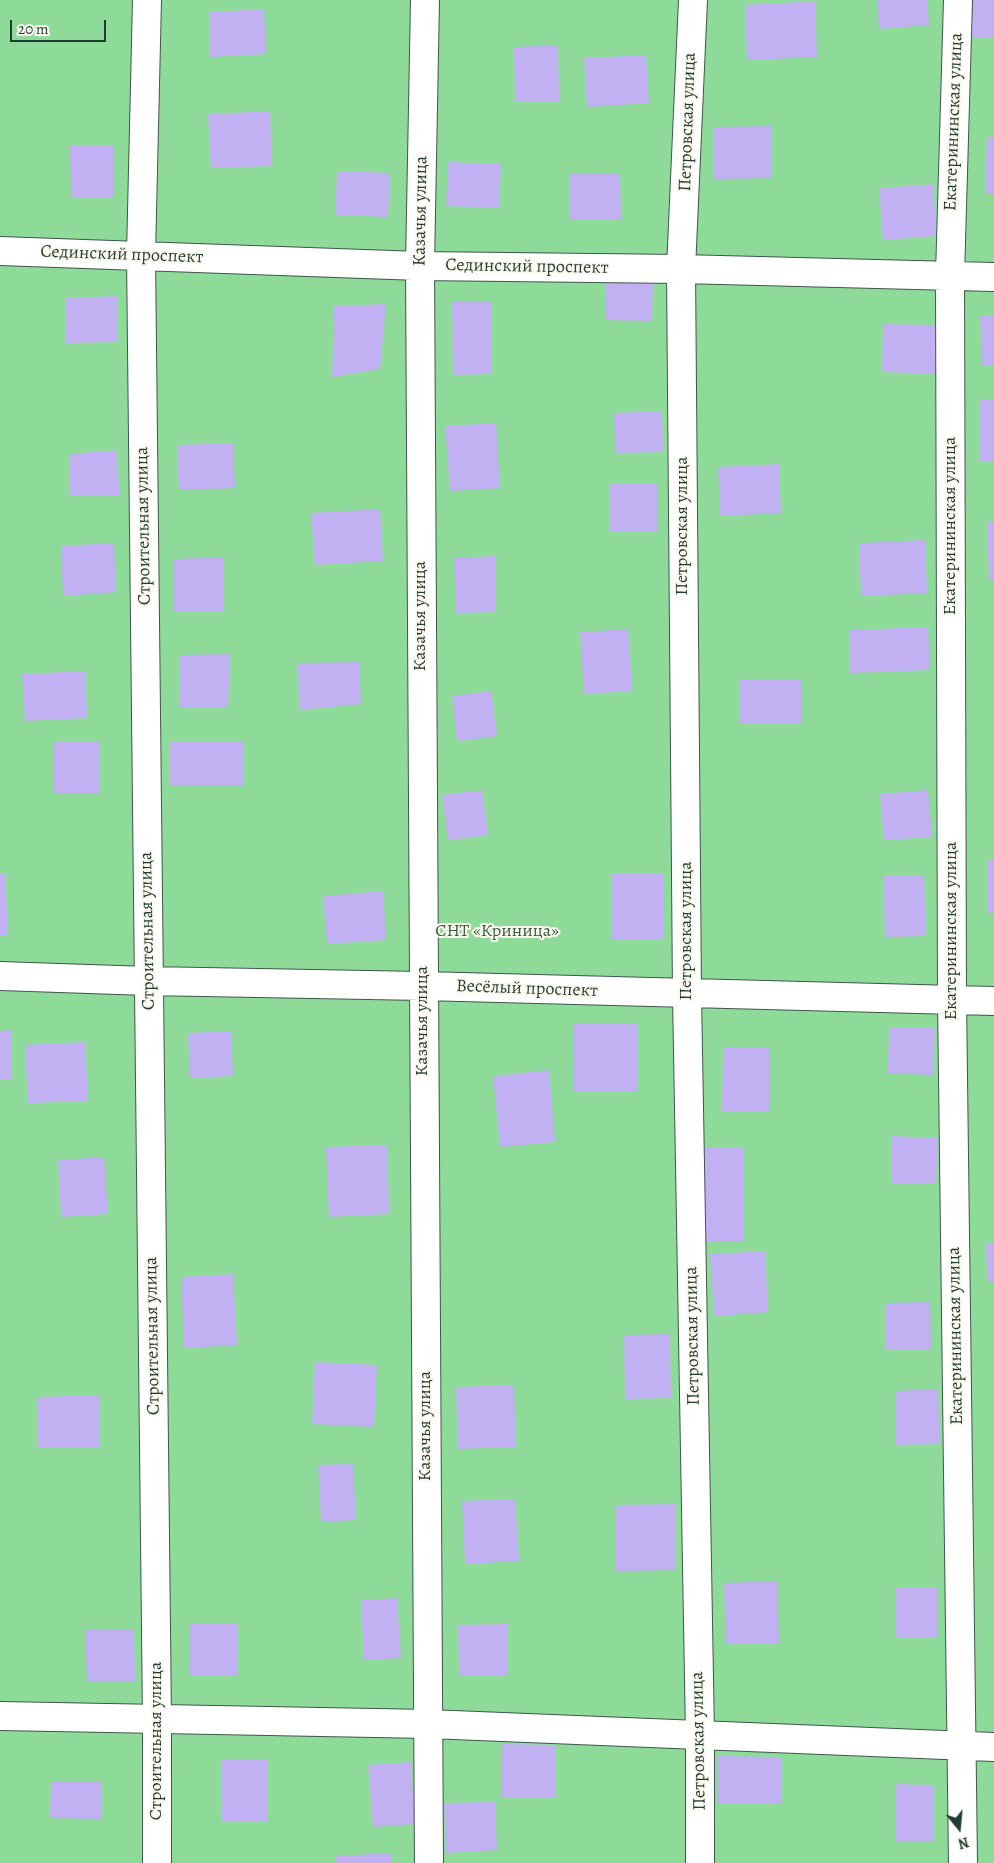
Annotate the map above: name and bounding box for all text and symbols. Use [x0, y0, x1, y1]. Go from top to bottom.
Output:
scale bar [12, 10, 109, 42]
text: 20 m [18, 19, 49, 39]
street label: Екатерининская улица [940, 32, 968, 212]
street label: Петровская улица [675, 52, 701, 192]
street label: Казачья улица [409, 156, 433, 266]
street label: Сединский проспект [40, 241, 204, 269]
street label: Сединский проспект [445, 255, 609, 279]
street label: Екатерининская улица [940, 437, 962, 615]
street label: Строительная улица [132, 447, 156, 605]
street label: Петровская улица [672, 456, 694, 596]
street label: Казачья улица [410, 561, 432, 671]
street label: Екатерининская улица [941, 842, 963, 1020]
street label: Строительная улица [136, 852, 160, 1010]
street label: Петровская улица [676, 861, 698, 1001]
park label: СНТ «Криница» [435, 921, 559, 943]
street label: Казачья улица [412, 966, 434, 1076]
street label: Весёлый проспект [456, 976, 598, 1002]
street label: Екатерининская улица [944, 1247, 968, 1425]
street label: Строительная улица [141, 1257, 165, 1415]
street label: Петровская улица [681, 1266, 705, 1406]
street label: Казачья улица [415, 1371, 437, 1481]
street label: Строительная улица [146, 1662, 168, 1820]
street label: Петровская улица [687, 1671, 711, 1811]
north arrow [934, 1803, 984, 1853]
text: N [956, 1832, 971, 1853]

